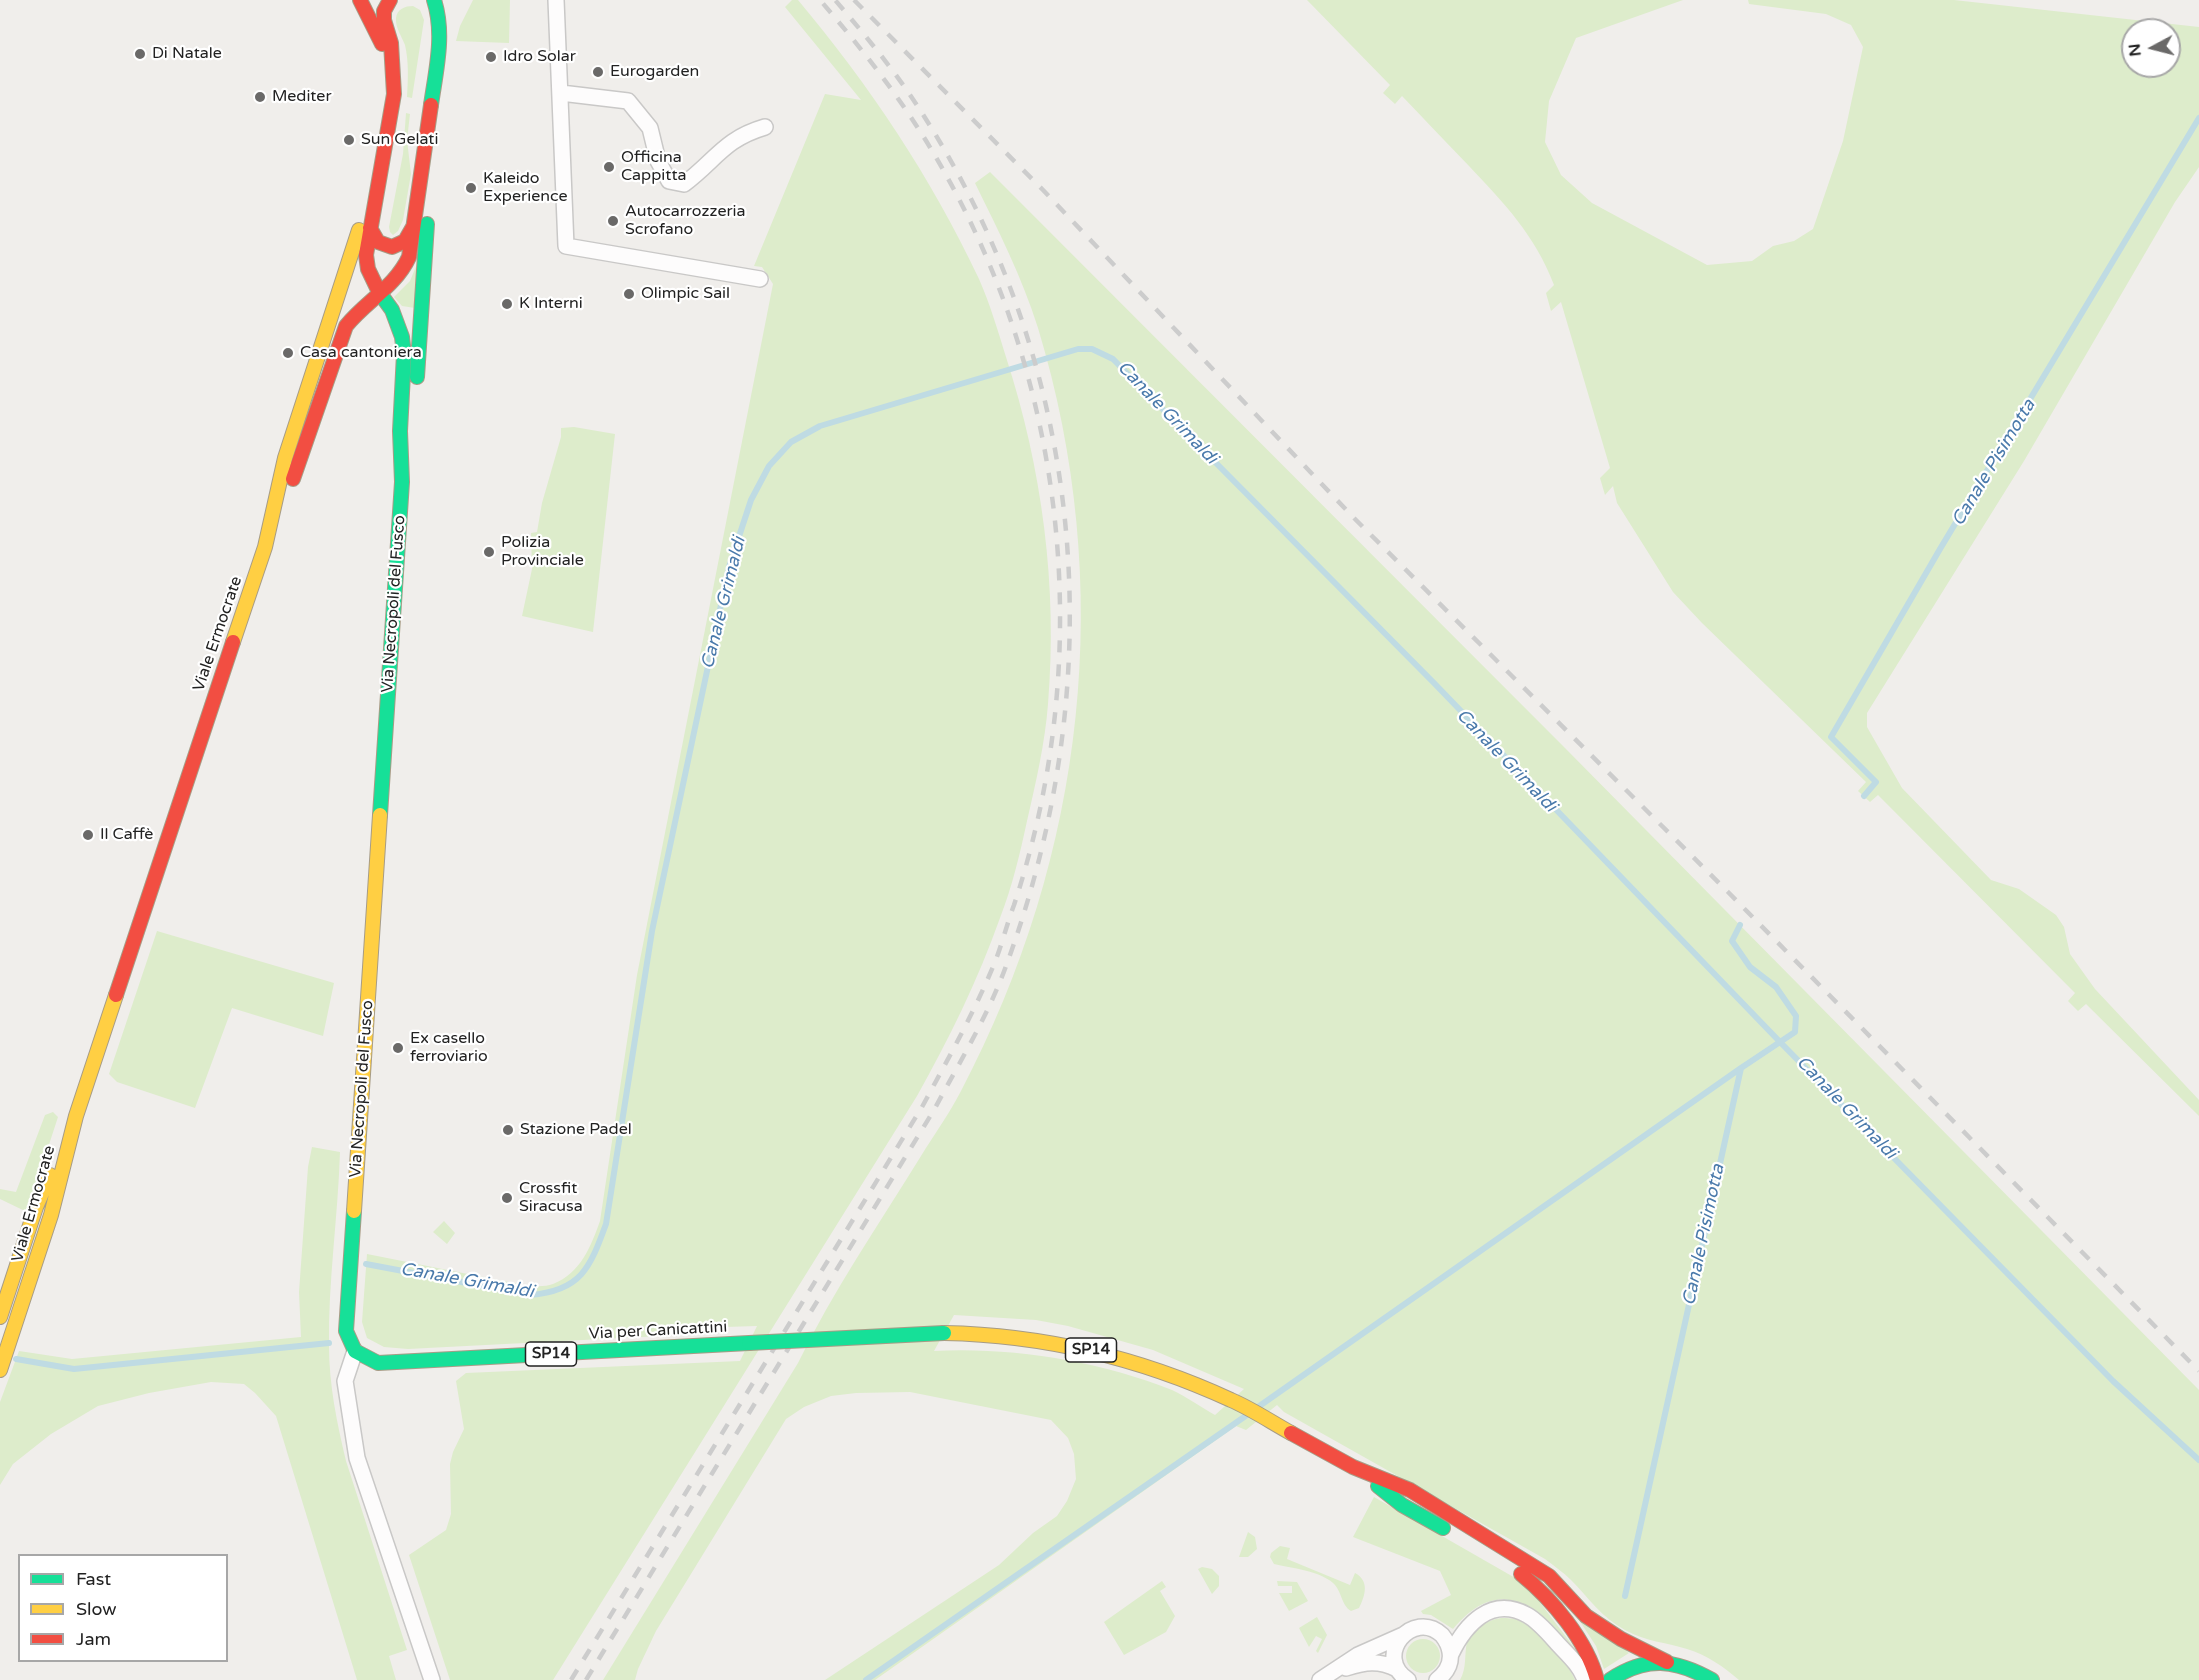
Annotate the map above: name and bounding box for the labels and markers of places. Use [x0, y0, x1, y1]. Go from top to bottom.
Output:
place label: Di Natale [152, 44, 222, 64]
marker: Di Natale [133, 47, 147, 61]
place label: Idro Solar [503, 47, 576, 67]
marker: Idro Solar [484, 50, 498, 64]
place label: Eurogarden [610, 62, 699, 82]
marker: Eurogarden [591, 65, 605, 79]
place label: Mediter [272, 87, 332, 107]
marker: Mediter [253, 90, 267, 104]
place label: Sun Gelati [361, 130, 438, 150]
marker: Sun Gelati [342, 133, 356, 147]
place label: Officina Cappitta [621, 148, 687, 186]
marker: Officina Cappitta [602, 160, 616, 174]
place label: Kaleido Experience [483, 169, 567, 207]
marker: Kaleido Experience [464, 181, 478, 195]
place label: Autocarrozzeria Scrofano [625, 202, 746, 240]
marker: Autocarrozzeria Scrofano [606, 214, 620, 228]
place label: Olimpic Sail [641, 284, 730, 304]
marker: Olimpic Sail [622, 287, 636, 301]
place label: K Interni [519, 294, 583, 314]
marker: K Interni [500, 297, 514, 311]
place label: Casa cantoniera [300, 343, 422, 363]
marker: Casa cantoniera [281, 346, 295, 360]
place label: Polizia Provinciale [501, 533, 584, 571]
marker: Polizia Provinciale [482, 545, 496, 559]
place label: Il Caffè [100, 825, 153, 845]
marker: Il Caffè [81, 828, 95, 842]
place label: Ex casello ferroviario [410, 1029, 488, 1067]
marker: Ex casello ferroviario [391, 1041, 405, 1055]
place label: Stazione Padel [520, 1120, 632, 1140]
marker: Stazione Padel [501, 1123, 515, 1137]
place label: Crossfit Siracusa [519, 1179, 583, 1217]
marker: Crossfit Siracusa [500, 1191, 514, 1205]

